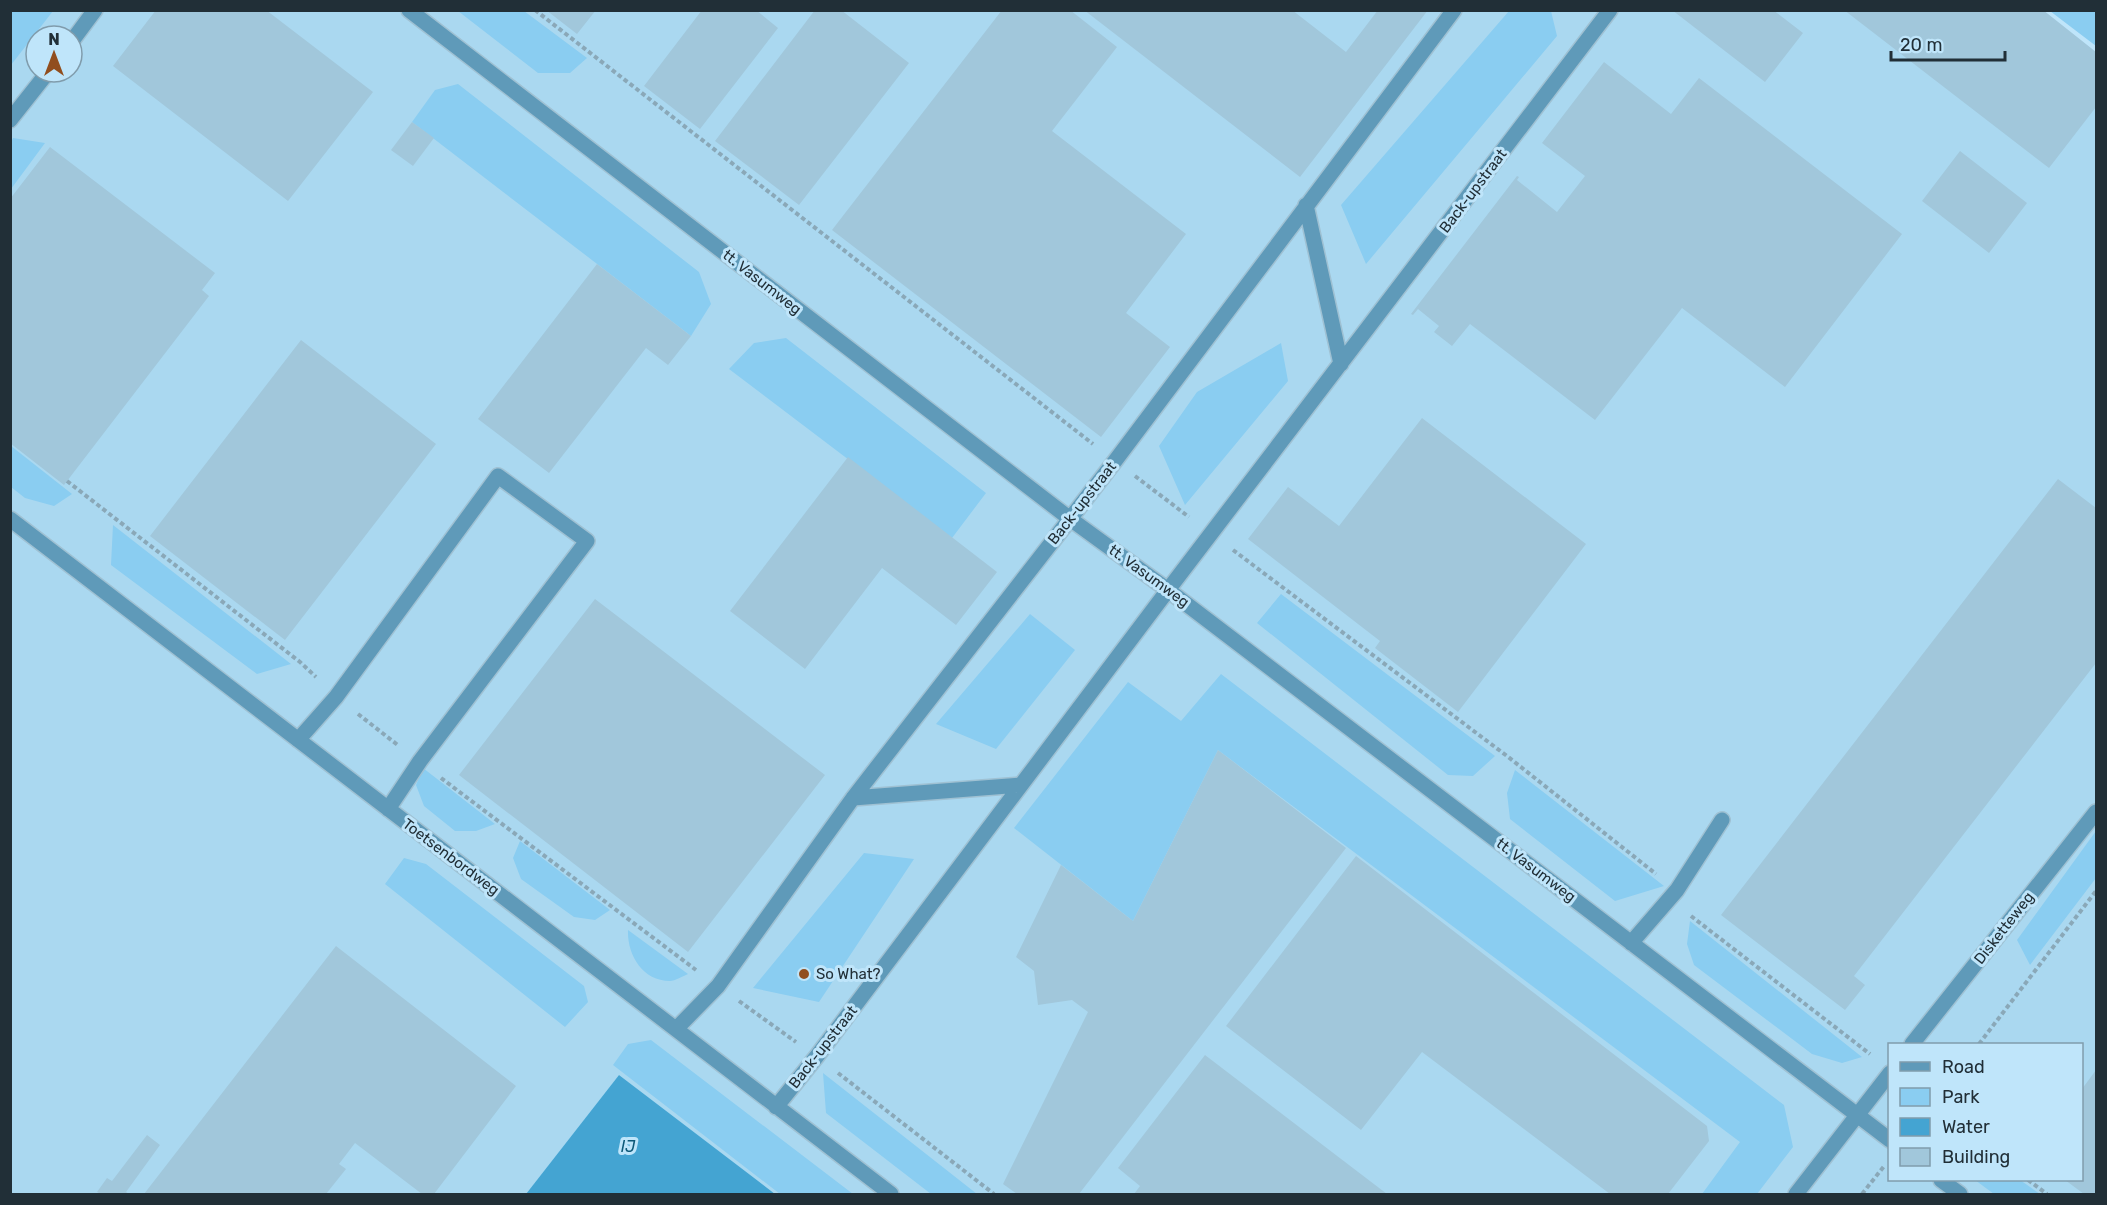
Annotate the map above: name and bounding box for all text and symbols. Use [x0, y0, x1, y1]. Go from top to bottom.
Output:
north arrow [24, 24, 84, 84]
scale bar [1891, 24, 2005, 62]
text: N [48, 30, 60, 49]
text: 20 m [1900, 34, 1942, 56]
street label: Back-upstraat [1436, 145, 1510, 236]
street label: tt. Vasumweg [719, 246, 805, 318]
street label: Back-upstraat [1044, 458, 1120, 548]
street label: tt. Vasumweg [1105, 541, 1193, 611]
street label: Toetsenbordweg [399, 815, 503, 899]
street label: tt. Vasumweg [1493, 834, 1579, 906]
street label: Disketteweg [1970, 888, 2038, 968]
place label: So What? [816, 965, 881, 983]
marker: So What? [797, 967, 811, 981]
street label: Back-upstraat [785, 1002, 861, 1092]
legend [1888, 1043, 2083, 1181]
text: Road [1942, 1056, 1985, 1078]
text: Park [1942, 1086, 1980, 1108]
text: Water [1942, 1116, 1990, 1138]
water label: IJ [621, 1137, 636, 1156]
text: Building [1942, 1146, 2010, 1168]

